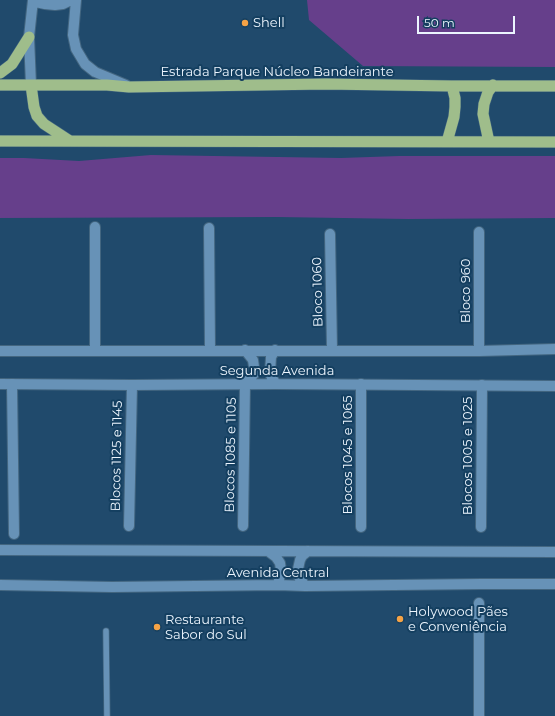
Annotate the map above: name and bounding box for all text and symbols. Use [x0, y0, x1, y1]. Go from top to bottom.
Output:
scale bar [419, 8, 517, 34]
place label: Shell [253, 15, 285, 31]
text: 50 m [424, 15, 455, 30]
marker: Shell [240, 18, 250, 28]
street label: Estrada Parque Núcleo Bandeirante [160, 64, 394, 80]
street label: Bloco 1060 [310, 257, 326, 327]
street label: Bloco 960 [458, 259, 474, 323]
street label: Segunda Avenida [220, 363, 334, 379]
street label: Blocos 1045 e 1065 [340, 395, 356, 515]
street label: Blocos 1085 e 1105 [222, 397, 240, 513]
street label: Blocos 1005 e 1025 [460, 397, 476, 515]
street label: Blocos 1125 e 1145 [108, 401, 126, 511]
street label: Avenida Central [227, 565, 329, 581]
place label: Holywood Pães e Conveniência [408, 604, 508, 635]
place label: Restaurante Sabor do Sul [165, 612, 247, 643]
marker: Holywood Pães e Conveniência [395, 614, 405, 624]
marker: Restaurante Sabor do Sul [152, 622, 162, 632]

